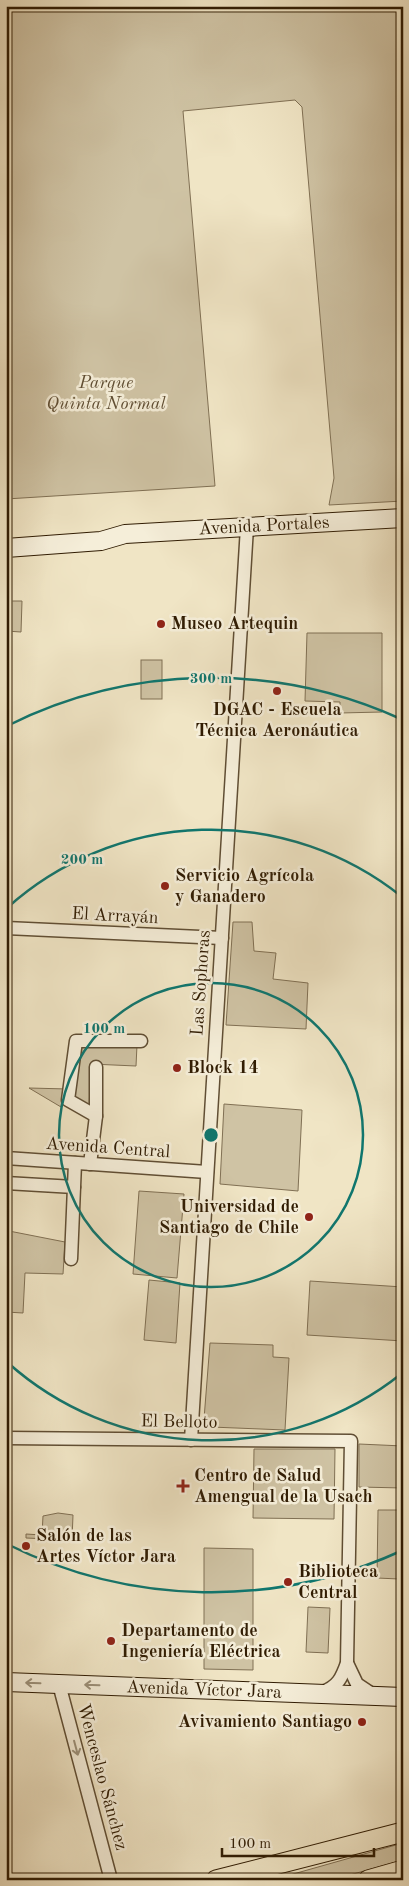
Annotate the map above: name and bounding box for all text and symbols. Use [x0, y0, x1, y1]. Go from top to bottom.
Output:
park label: Parque Quinta Normal [46, 374, 167, 413]
street label: Avenida Portales [198, 514, 330, 538]
place label: Museo Artequin [171, 615, 298, 633]
marker: Museo Artequin [155, 618, 167, 630]
text: 300 m [190, 672, 232, 687]
marker: DGAC - Escuela Técnica Aeronáutica [271, 685, 283, 697]
place label: DGAC - Escuela Técnica Aeronáutica [195, 701, 359, 740]
text: 200 m [61, 853, 103, 868]
place label: Servicio Agrícola y Ganadero [175, 867, 314, 906]
marker: Servicio Agrícola y Ganadero [159, 880, 171, 892]
street label: El Arrayán [71, 905, 159, 927]
street label: Las Sophoras [188, 929, 214, 1037]
text: 100 m [83, 1022, 125, 1037]
place label: Block 14 [187, 1059, 259, 1077]
marker: Block 14 [171, 1062, 183, 1074]
centre of rings [202, 1126, 220, 1144]
street label: Avenida Central [45, 1135, 171, 1161]
place label: Universidad de Santiago de Chile [159, 1198, 299, 1237]
marker: Universidad de Santiago de Chile [303, 1211, 315, 1223]
street label: El Belloto [140, 1412, 218, 1432]
place label: Centro de Salud Amengual de la Usach [194, 1467, 373, 1506]
marker: Centro de Salud Amengual de la Usach [176, 1479, 190, 1493]
place label: Salón de las Artes Víctor Jara [36, 1527, 176, 1566]
marker: Salón de las Artes Víctor Jara [20, 1540, 32, 1552]
place label: Biblioteca Central [298, 1563, 378, 1602]
marker: Biblioteca Central [282, 1576, 294, 1588]
place label: Departamento de Ingeniería Eléctrica [121, 1622, 281, 1661]
marker: Departamento de Ingeniería Eléctrica [105, 1635, 117, 1647]
one-way arrow [25, 1678, 41, 1688]
street label: Avenida Víctor Jara [126, 1678, 282, 1702]
one-way arrow [84, 1681, 100, 1690]
street label: Wenceslao Sánchez [74, 1702, 130, 1852]
place label: Avivamiento Santiago [178, 1713, 352, 1731]
marker: Avivamiento Santiago [356, 1716, 368, 1728]
one-way arrow [72, 1740, 81, 1756]
scale bar [222, 1826, 374, 1858]
text: 100 m [229, 1837, 271, 1852]

